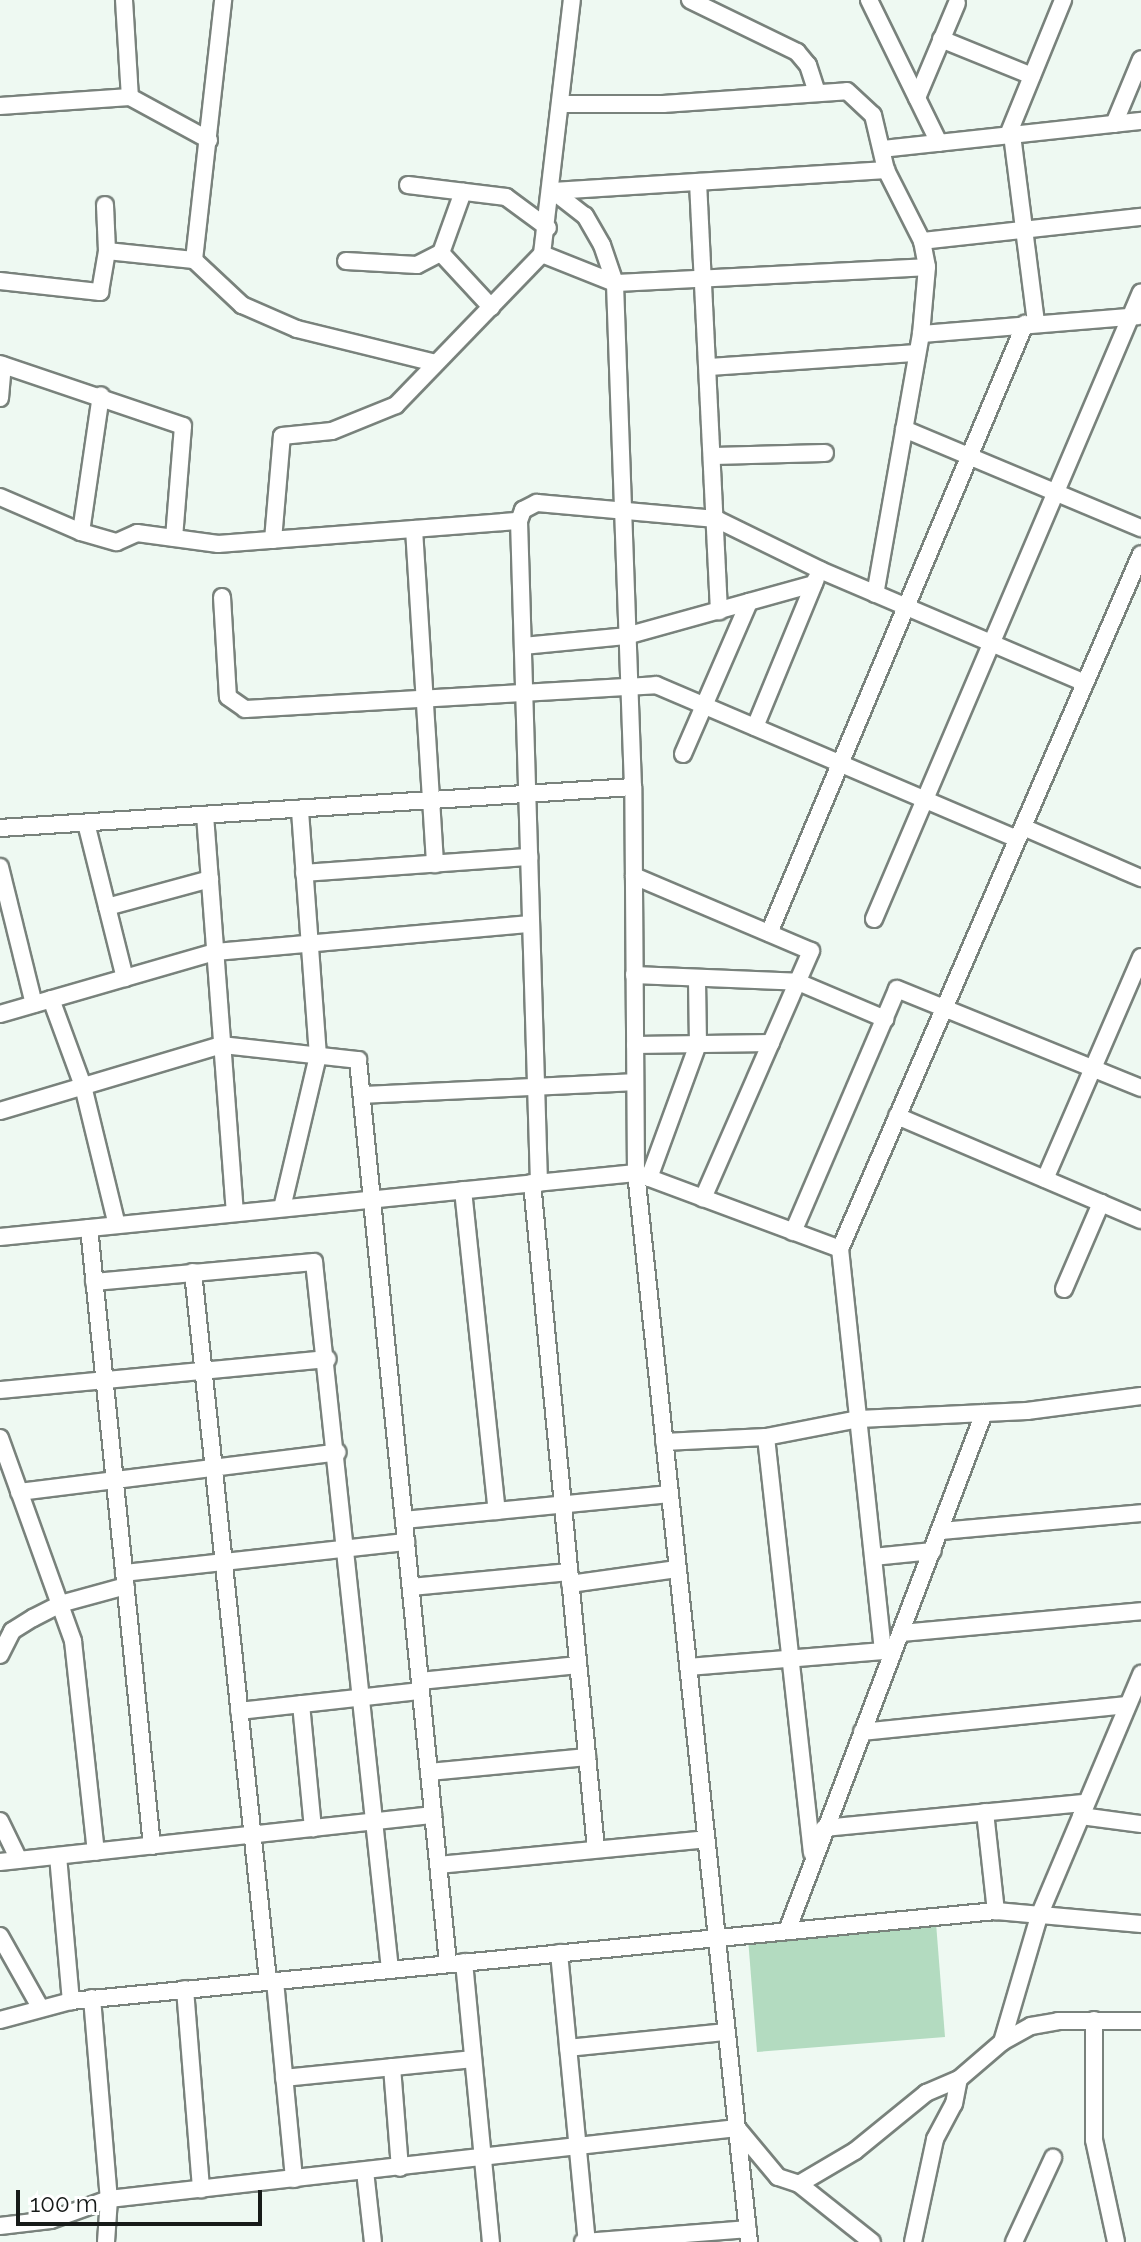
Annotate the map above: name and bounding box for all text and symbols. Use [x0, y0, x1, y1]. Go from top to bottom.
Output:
scale bar [20, 2174, 266, 2224]
text: 100 m [30, 2189, 98, 2218]

